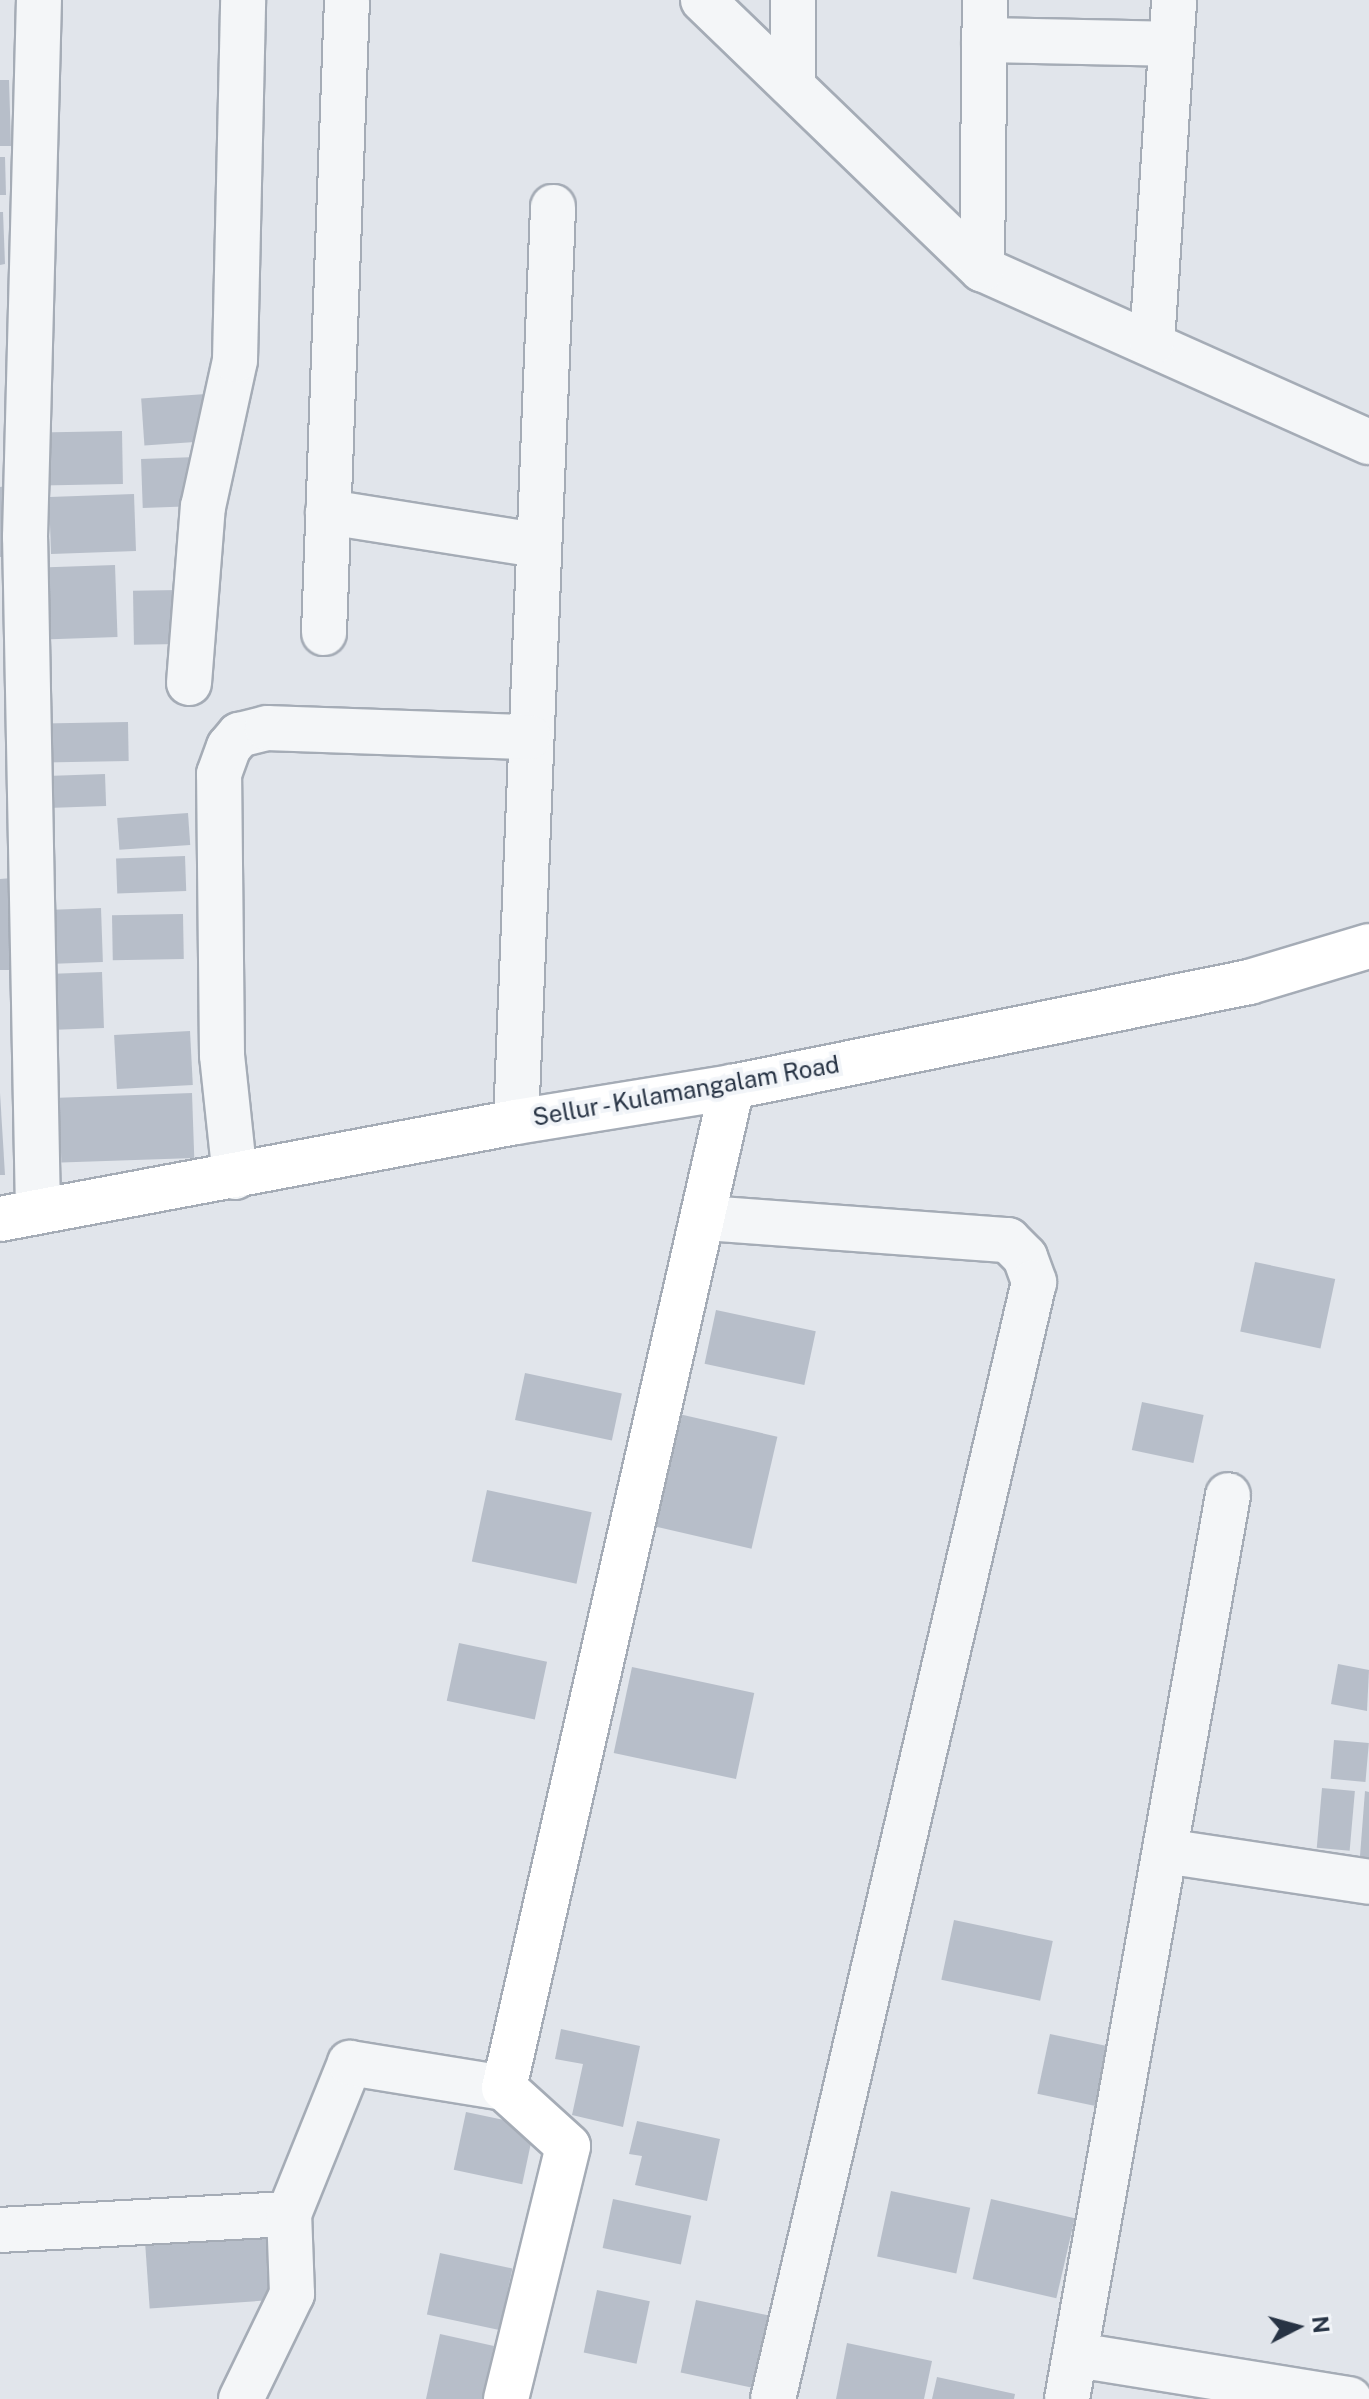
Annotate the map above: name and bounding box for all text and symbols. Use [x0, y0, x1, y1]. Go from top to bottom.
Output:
street label: Sellur - Kulamangalam Road [527, 1049, 845, 1133]
north arrow [1257, 2287, 1337, 2367]
text: N [1307, 2315, 1335, 2334]

